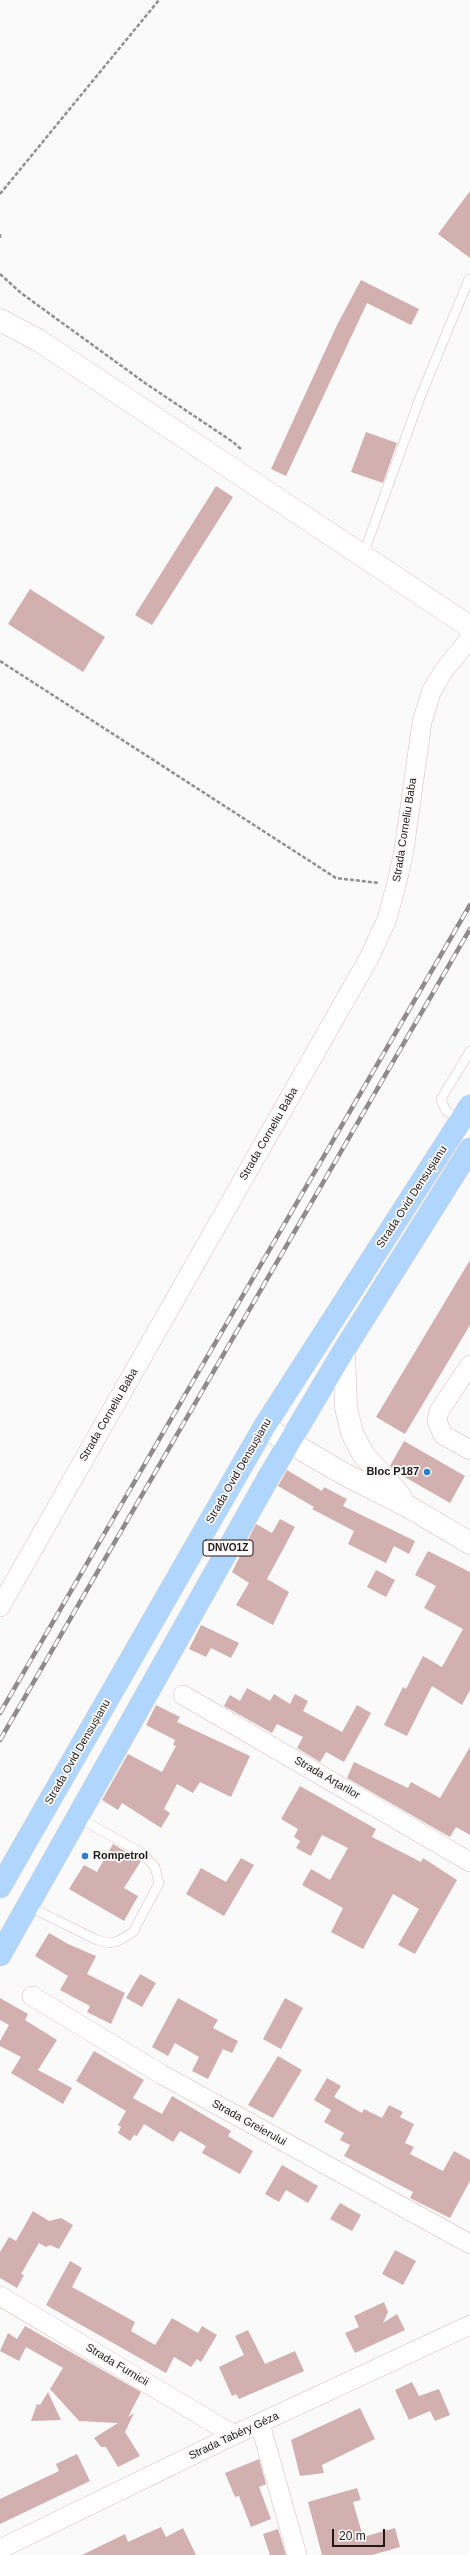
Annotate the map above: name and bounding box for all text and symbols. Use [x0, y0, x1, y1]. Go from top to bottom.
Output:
street label: Strada Corneliu Baba [390, 777, 420, 883]
street label: Strada Corneliu Baba [237, 1085, 301, 1183]
street label: Strada Ovid Densușianu [374, 1143, 450, 1251]
street label: Strada Corneliu Baba [77, 1366, 141, 1464]
street label: Strada Ovid Densușianu [203, 1416, 275, 1526]
place label: Bloc P187 [366, 1465, 419, 1479]
marker: Bloc P187 [422, 1467, 432, 1477]
road number: DNVO1Z [203, 1540, 253, 1556]
street label: Strada Ovid Densușianu [42, 1697, 114, 1807]
street label: Strada Arțarilor [292, 1754, 362, 1802]
place label: Rompetrol [93, 1849, 148, 1863]
marker: Rompetrol [80, 1851, 90, 1861]
street label: Strada Greierului [209, 2097, 289, 2149]
street label: Strada Furnicii [83, 2341, 151, 2389]
street label: Strada Tabéry Géza [187, 2409, 281, 2463]
scale bar [334, 2521, 387, 2547]
text: 20 m [339, 2529, 366, 2543]

